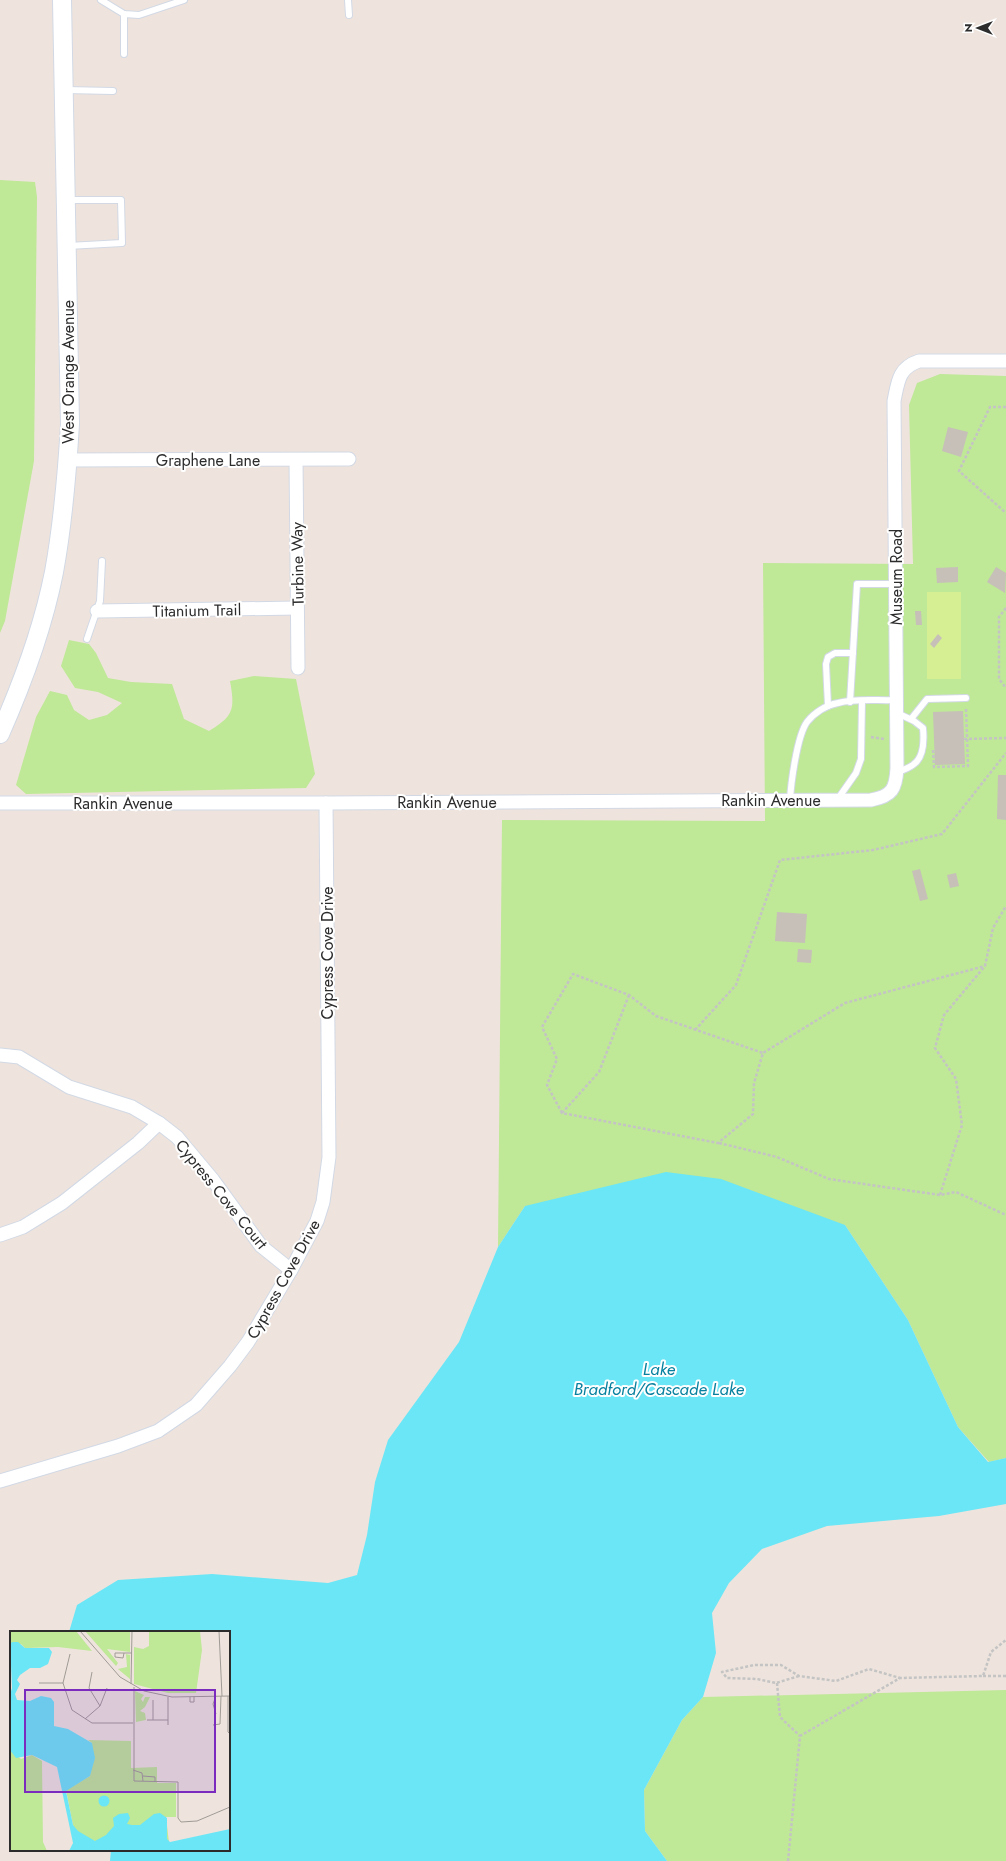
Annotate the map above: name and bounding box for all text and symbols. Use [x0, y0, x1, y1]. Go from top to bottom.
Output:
north arrow [958, 8, 998, 48]
text: N [960, 24, 976, 32]
street label: West Orange Avenue [57, 300, 80, 444]
street label: Graphene Lane [156, 449, 260, 472]
street label: Turbine Way [285, 521, 310, 606]
street label: Museum Road [885, 529, 908, 625]
street label: Titanium Trail [153, 598, 241, 623]
street label: Rankin Avenue [721, 789, 821, 812]
street label: Rankin Avenue [397, 791, 497, 814]
street label: Rankin Avenue [73, 792, 173, 815]
street label: Cypress Cove Drive [316, 886, 339, 1020]
street label: Cypress Cove Court [170, 1135, 273, 1254]
street label: Cypress Cove Drive [241, 1215, 326, 1343]
water label: Lake Bradford/Cascade Lake [574, 1357, 745, 1401]
inset map [10, 1631, 230, 1851]

